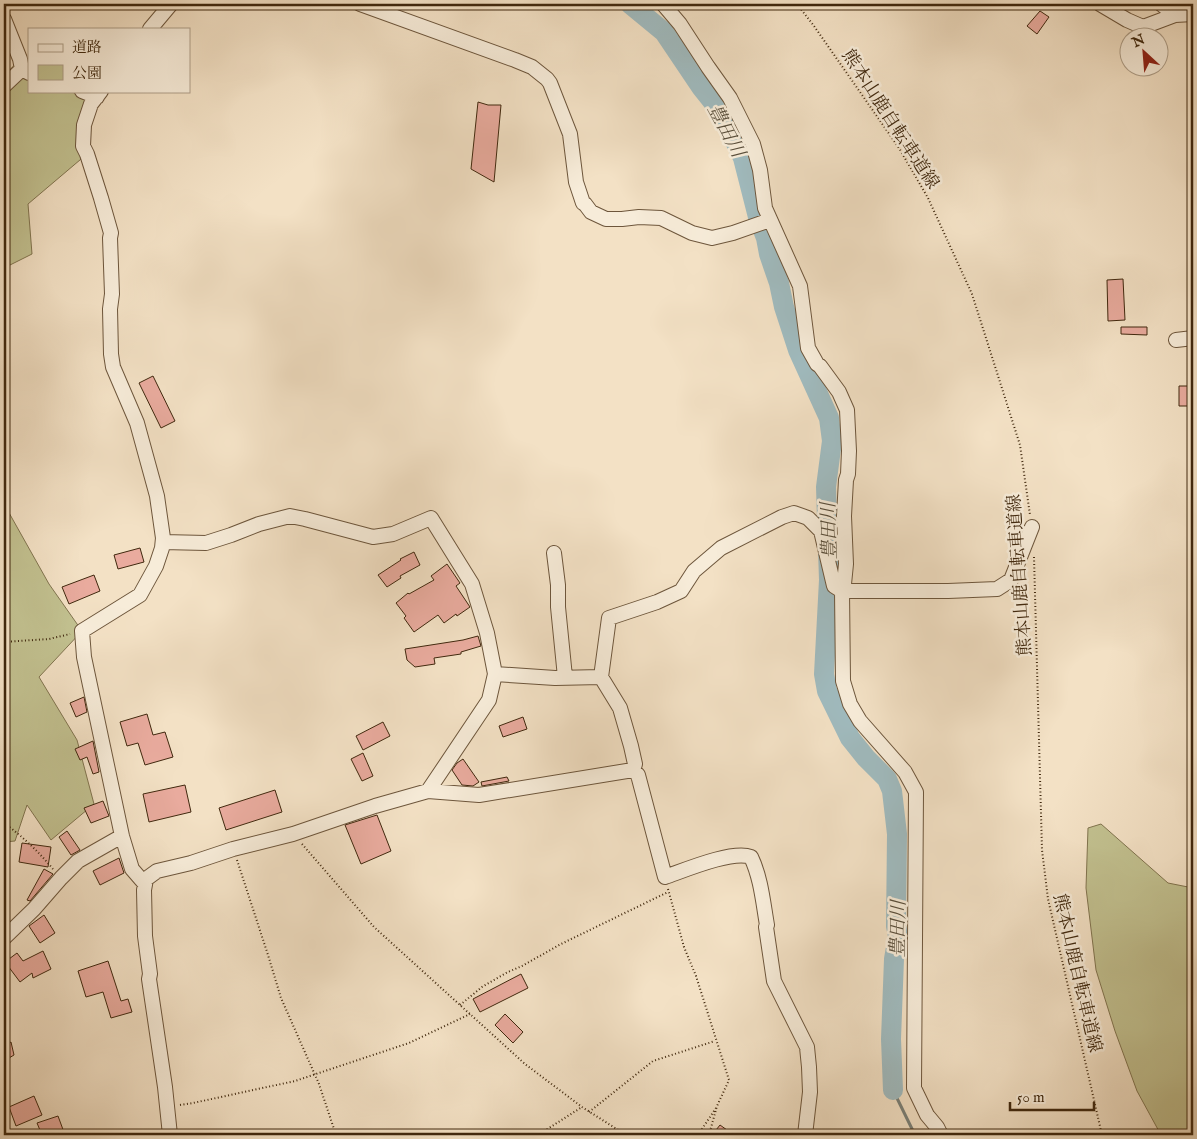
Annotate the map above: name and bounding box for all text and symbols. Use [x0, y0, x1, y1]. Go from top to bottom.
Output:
legend [28, 28, 190, 92]
north arrow [1120, 28, 1170, 78]
text: N [1128, 30, 1148, 52]
text: 道路 [72, 38, 102, 57]
street label: 熊本山鹿自転車道線 [836, 46, 944, 194]
text: 公園 [72, 64, 102, 83]
water label: 豊田川 [701, 100, 750, 163]
street label: 熊本山鹿自転車道線 [1003, 493, 1038, 657]
water label: 豊田川 [817, 500, 843, 560]
street label: 熊本山鹿自転車道線 [1047, 892, 1106, 1055]
water label: 豊田川 [887, 898, 912, 958]
scale bar [1010, 1079, 1093, 1111]
text: 50 m [1017, 1088, 1045, 1107]

